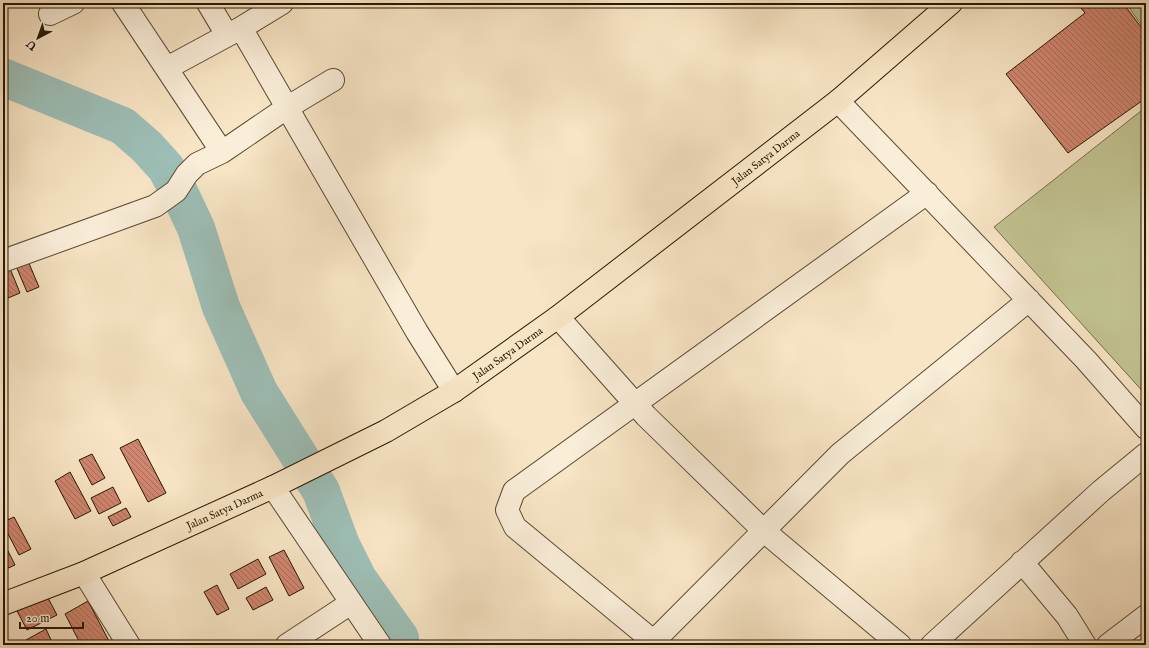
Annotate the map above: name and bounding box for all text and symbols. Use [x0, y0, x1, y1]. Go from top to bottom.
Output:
north arrow [18, 18, 58, 58]
text: U [23, 36, 41, 54]
street label: Jalan Satya Darma [727, 127, 803, 190]
street label: Jalan Satya Darma [469, 324, 546, 385]
street label: Jalan Satya Darma [183, 486, 266, 534]
scale bar [20, 604, 83, 630]
text: 20 m [26, 611, 49, 626]

